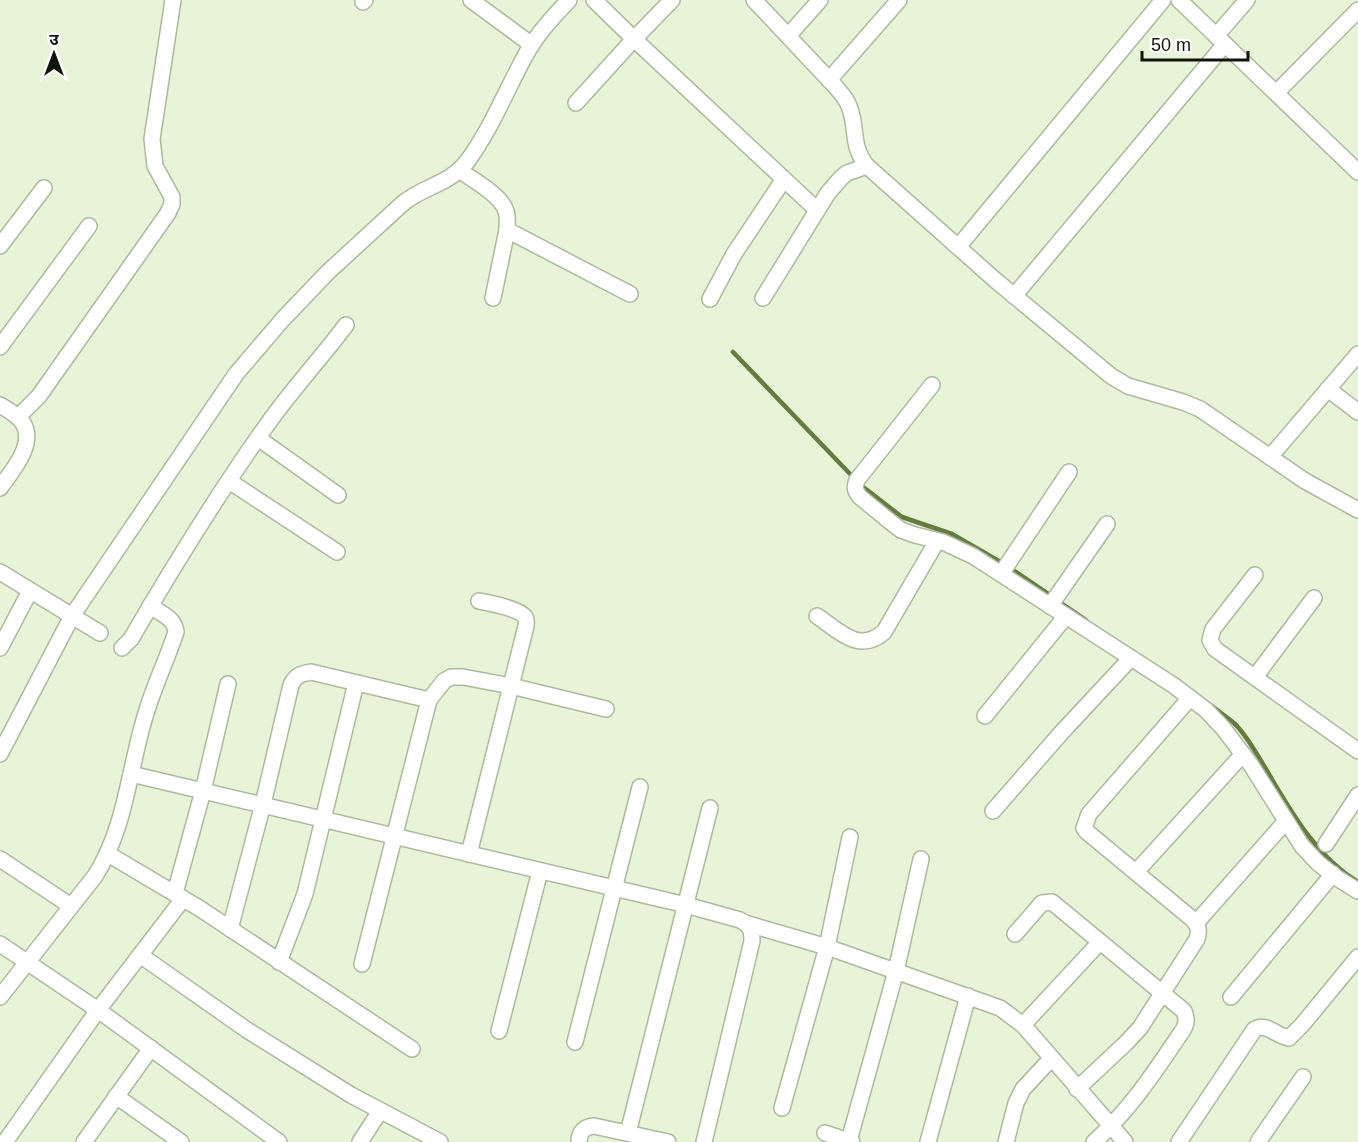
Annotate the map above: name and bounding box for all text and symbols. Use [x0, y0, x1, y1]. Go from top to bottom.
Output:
north arrow [24, 24, 84, 84]
scale bar [1142, 24, 1248, 62]
text: उ [49, 31, 59, 48]
text: 50 m [1151, 35, 1191, 55]

